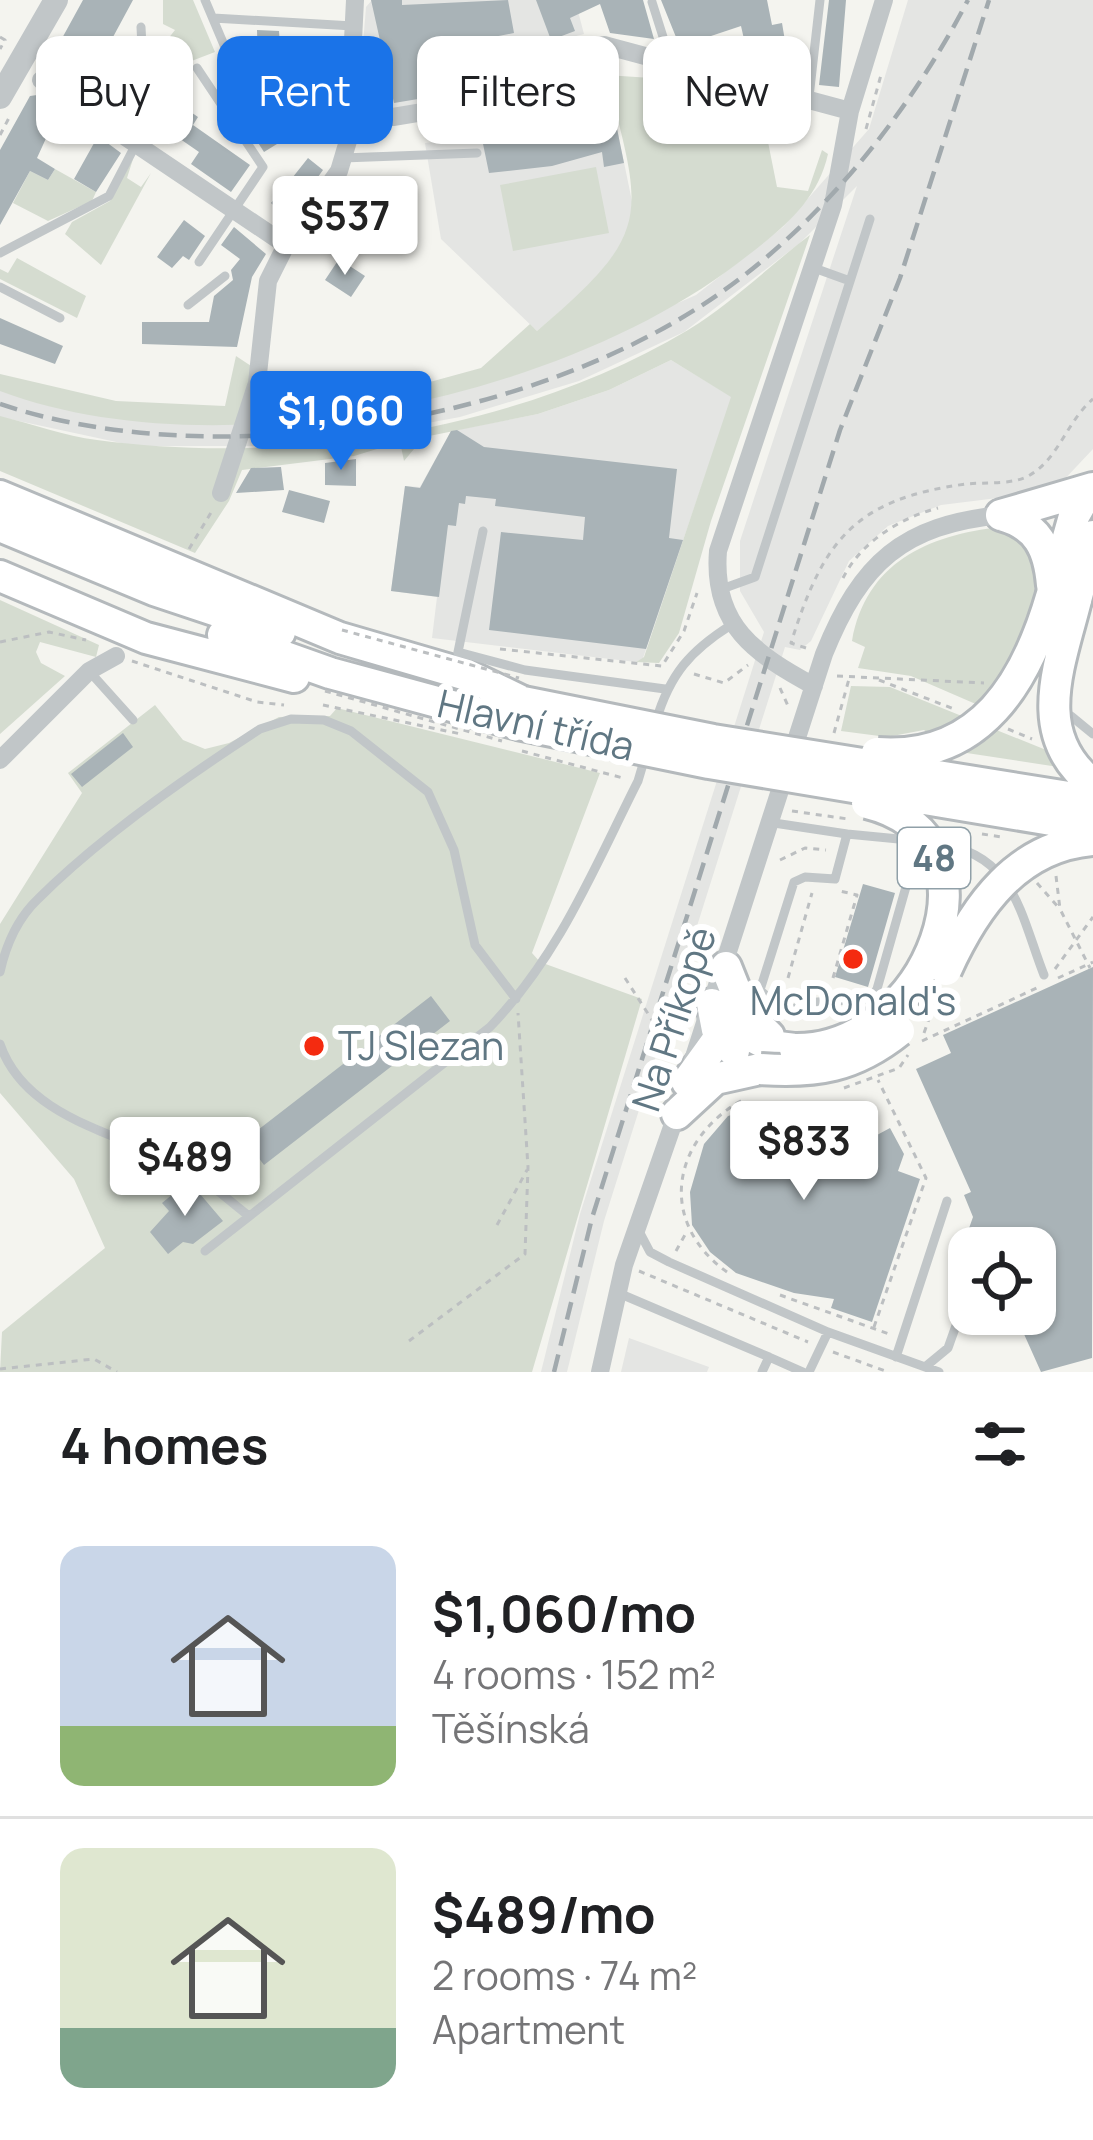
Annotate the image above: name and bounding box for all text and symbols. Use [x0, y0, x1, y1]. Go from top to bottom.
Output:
chip: Buy [36, 36, 193, 144]
chip: Rent [217, 36, 393, 144]
chip: Filters [417, 36, 619, 144]
chip: New [643, 36, 811, 144]
pin: $537 [274, 176, 416, 278]
text: $537 [300, 188, 390, 242]
pin: $1,060 [243, 371, 439, 473]
text: $1,060 [277, 383, 405, 437]
street label: Hlavní třída [433, 675, 640, 773]
road number: 48 [898, 828, 970, 888]
street label: Na Příkopě [618, 920, 728, 1118]
marker: McDonald's [840, 946, 866, 972]
place label: McDonald's [750, 973, 956, 1027]
place label: TJ Slezan [338, 1018, 504, 1072]
marker: TJ Slezan [301, 1033, 327, 1059]
pin: $833 [733, 1101, 875, 1203]
text: $833 [757, 1113, 851, 1167]
pin: $489 [114, 1117, 256, 1219]
text: $489 [137, 1129, 233, 1183]
map controls [948, 1227, 1056, 1335]
button: locate [948, 1227, 1056, 1335]
text: 4 homes [60, 1410, 268, 1479]
icon: filters [967, 1411, 1033, 1477]
text: $1,060/mo [432, 1578, 696, 1647]
icon: home [156, 1594, 300, 1738]
text: 4 rooms · 152 m² [432, 1647, 716, 1701]
text: Těšínská [432, 1701, 590, 1755]
text: $489/mo [432, 1879, 656, 1948]
icon: home [156, 1896, 300, 2040]
text: 2 rooms · 74 m² [432, 1948, 697, 2002]
text: Apartment [432, 2002, 625, 2056]

